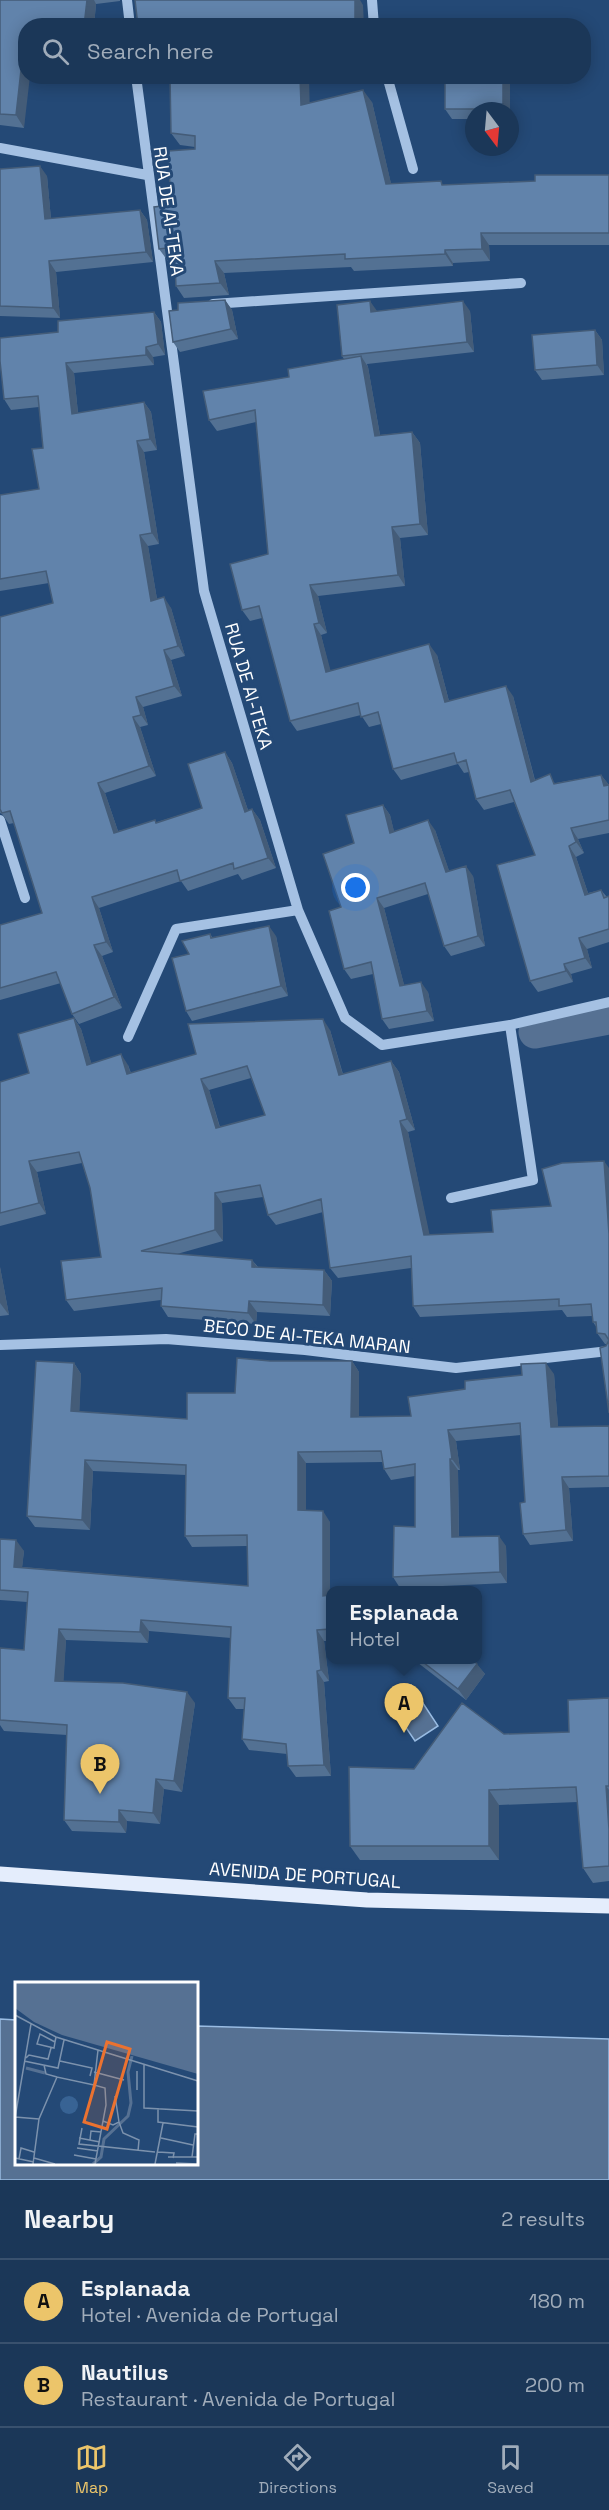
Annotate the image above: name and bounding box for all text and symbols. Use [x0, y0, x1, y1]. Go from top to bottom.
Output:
search box [18, 18, 591, 84]
icon: search [39, 35, 72, 68]
text: Search here [87, 37, 214, 65]
north arrow [465, 102, 519, 156]
street label: RUA DE AI-TEKA [149, 145, 189, 277]
street label: RUA DE AI-TEKA [220, 620, 278, 752]
your location [341, 873, 370, 902]
street label: BECO DE AI-TEKA MARAN [202, 1314, 412, 1358]
popup [326, 1586, 482, 1664]
text: Esplanada [349, 1598, 459, 1626]
text: Hotel [349, 1626, 400, 1652]
pin: A [384, 1684, 424, 1733]
pin: B [80, 1744, 120, 1794]
street label: AVENIDA DE PORTUGAL [209, 1857, 402, 1893]
inset map [15, 1982, 198, 2165]
text: Nearby [24, 2202, 114, 2236]
text: 2 results [501, 2206, 585, 2232]
text: Esplanada [81, 2274, 190, 2302]
text: A [37, 2288, 50, 2314]
text: 180 m [529, 2288, 585, 2314]
text: Hotel · Avenida de Portugal [81, 2302, 339, 2328]
text: Nautilus [81, 2358, 169, 2386]
text: B [37, 2372, 50, 2398]
text: 200 m [525, 2372, 585, 2398]
text: Restaurant · Avenida de Portugal [81, 2386, 395, 2412]
tab: Map [75, 2441, 108, 2498]
tab: Directions [259, 2441, 337, 2498]
tab: Saved [487, 2441, 534, 2498]

